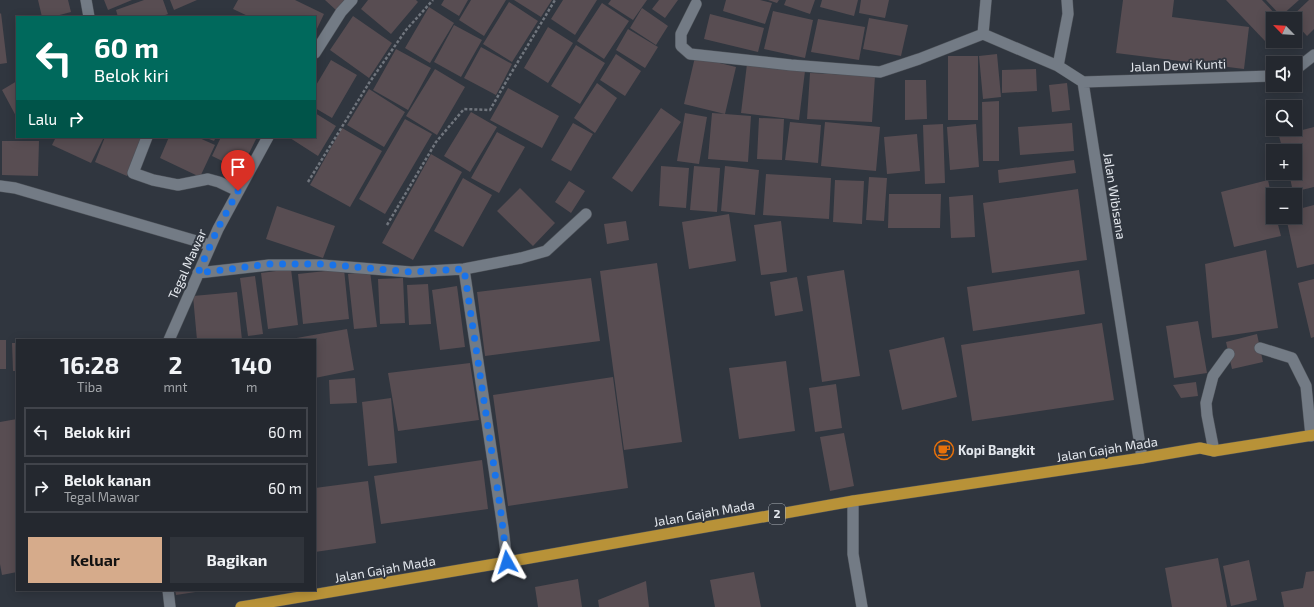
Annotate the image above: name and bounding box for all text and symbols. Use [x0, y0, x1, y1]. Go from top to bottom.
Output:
north arrow [1266, 12, 1302, 48]
map controls [1266, 12, 1302, 224]
text: 60 m [94, 30, 159, 64]
icon: left [28, 32, 80, 84]
street label: Jalan Dewi Kunti [1130, 55, 1226, 75]
button: sound [1266, 56, 1302, 92]
text: Belok kiri [94, 64, 169, 86]
button: search [1266, 100, 1302, 136]
icon: right [65, 108, 87, 130]
text: Lalu [28, 110, 57, 128]
button: + [1266, 144, 1302, 180]
pin [221, 150, 255, 191]
street label: Jalan Wibisana [1100, 152, 1130, 240]
icon: arrive [227, 156, 249, 178]
button: − [1266, 188, 1302, 224]
street label: Tegal Mawar [164, 226, 210, 302]
text: 16:28 [60, 350, 120, 379]
text: 2 [168, 350, 182, 379]
text: 140 [231, 350, 272, 379]
text: Tiba [77, 379, 102, 395]
text: mnt [163, 379, 187, 395]
text: m [246, 379, 257, 395]
icon: left [30, 421, 52, 443]
text: Belok kiri [64, 423, 130, 441]
text: 60 m [268, 423, 302, 441]
street label: Jalan Gajah Mada [1055, 433, 1159, 465]
cafe icon: Kopi Bangkit [933, 439, 955, 461]
place label: Kopi Bangkit [958, 442, 1036, 458]
text: Belok kanan [64, 471, 151, 489]
icon: right [30, 477, 52, 499]
text: 60 m [268, 479, 302, 497]
text: Tegal Mawar [64, 489, 139, 505]
street label: Jalan Gajah Mada [652, 496, 756, 530]
road number: 2 [769, 504, 785, 524]
button: Keluar [28, 537, 162, 583]
button: Bagikan [170, 537, 304, 583]
position arrow [486, 541, 528, 583]
street label: Jalan Gajah Mada [333, 552, 437, 586]

